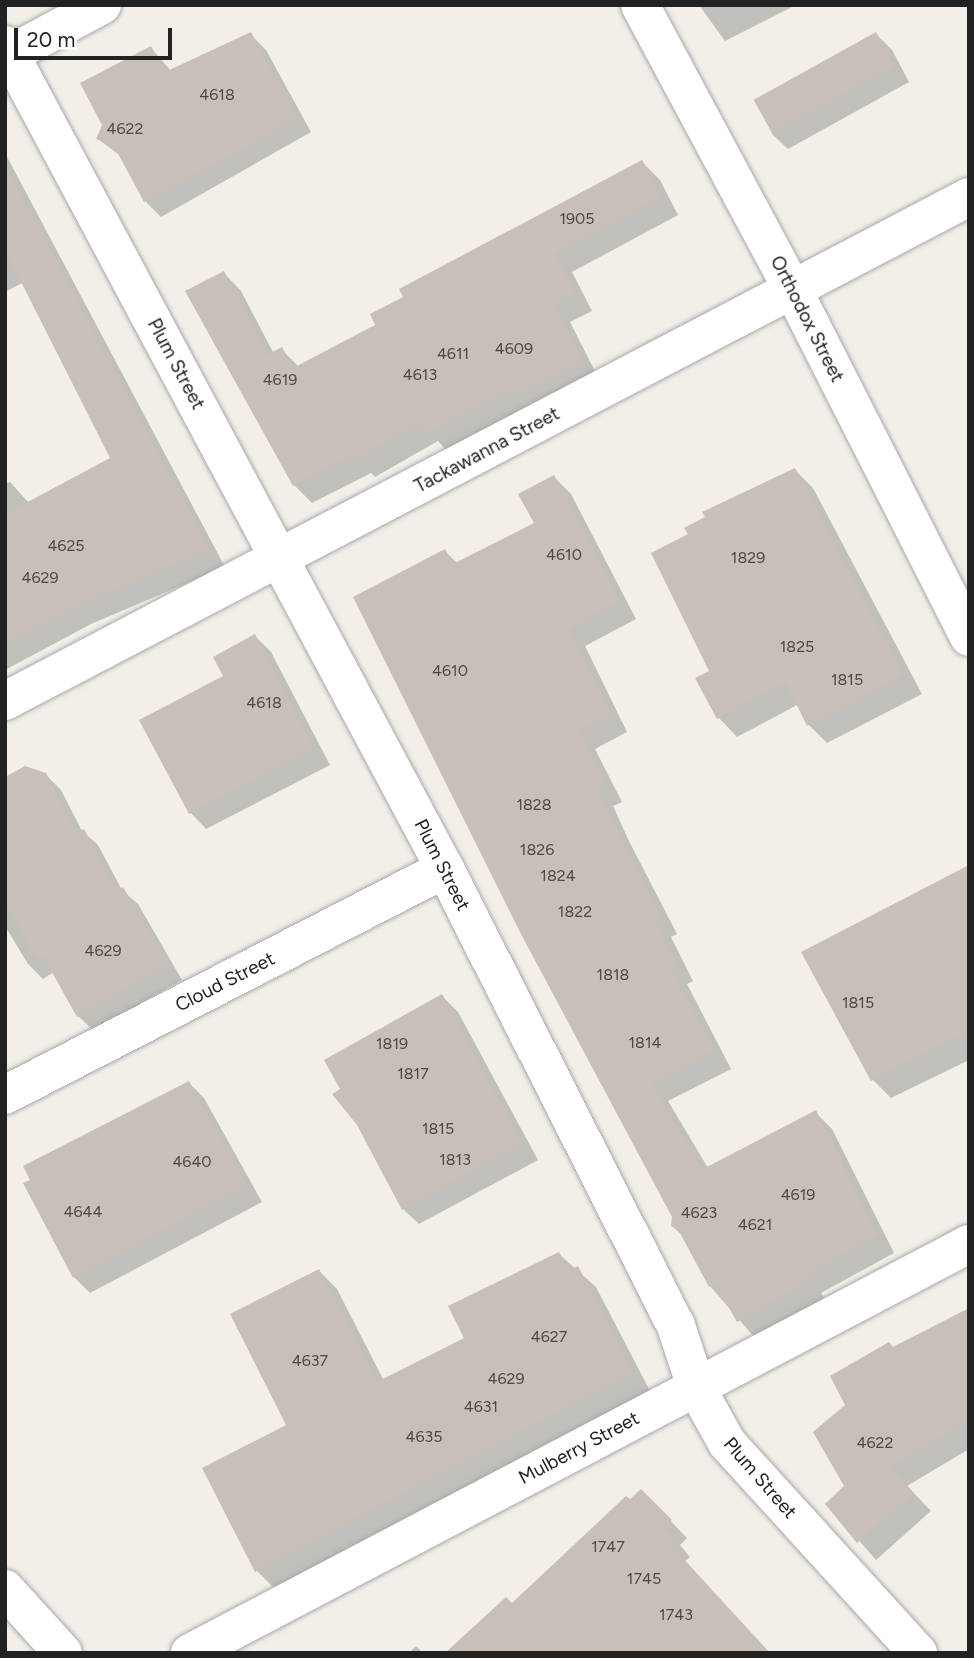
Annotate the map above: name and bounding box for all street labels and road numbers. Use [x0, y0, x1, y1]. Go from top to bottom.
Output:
street label: Orthodox Street [765, 252, 849, 386]
street label: Plum Street [142, 315, 210, 413]
street label: Tackawanna Street [411, 402, 563, 498]
street label: Plum Street [409, 815, 475, 915]
street label: Cloud Street [171, 947, 279, 1017]
street label: Mulberry Street [515, 1407, 643, 1489]
street label: Plum Street [719, 1433, 801, 1523]

